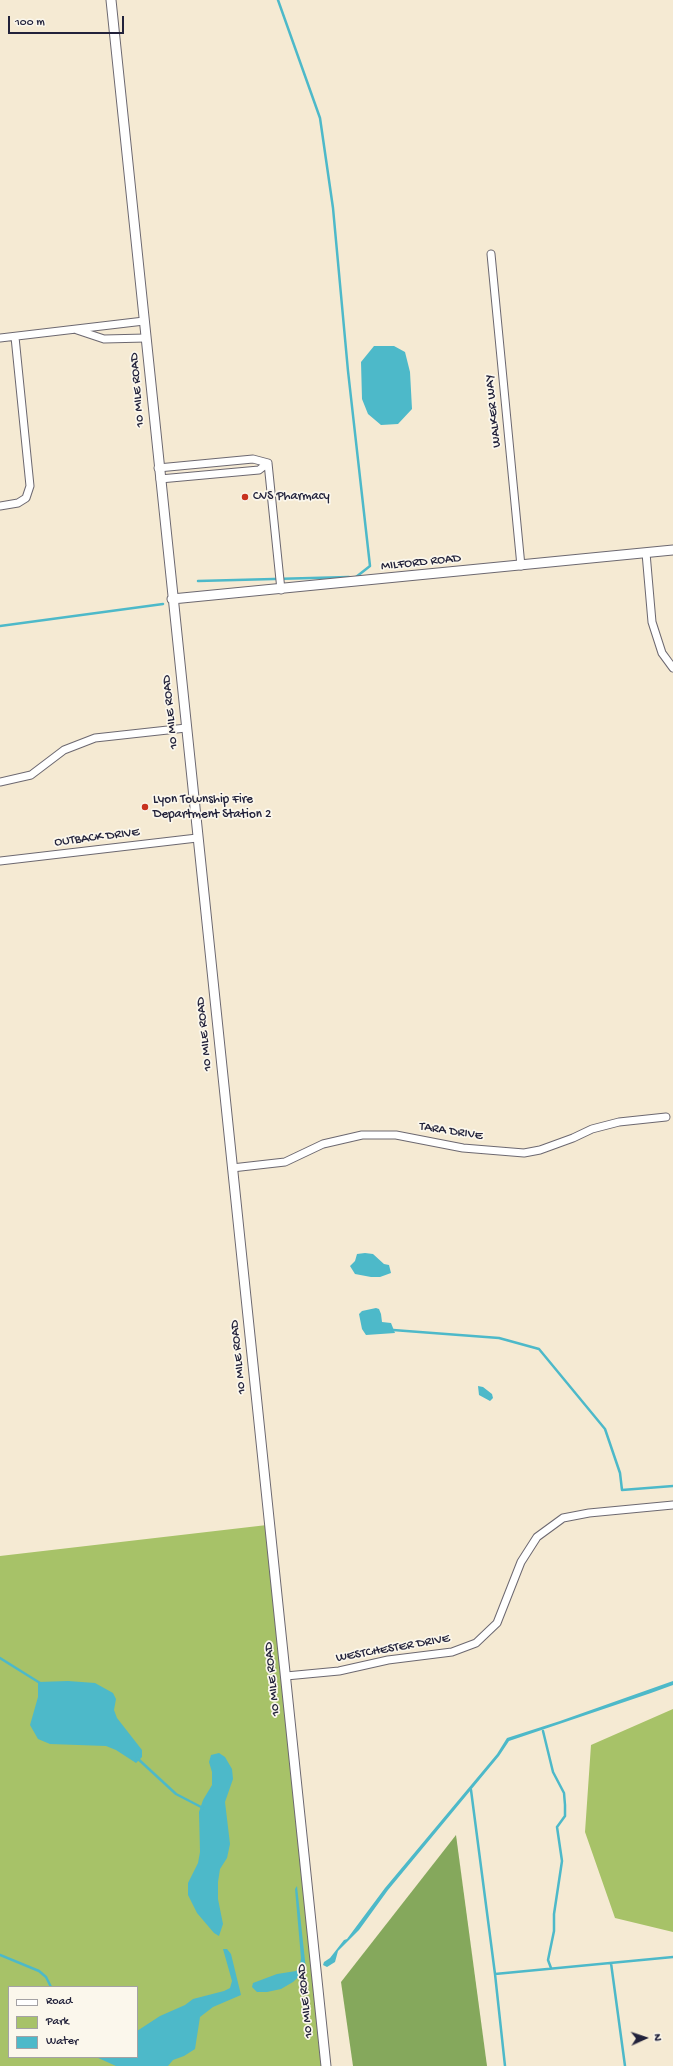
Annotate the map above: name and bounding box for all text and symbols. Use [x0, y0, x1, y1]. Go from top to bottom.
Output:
scale bar [10, 8, 126, 34]
text: 100 m [15, 16, 45, 30]
street label: 10 MILE ROAD [127, 352, 149, 428]
street label: WALKER WAY [482, 374, 506, 448]
place label: CVS Pharmacy [253, 489, 330, 505]
marker: CVS Pharmacy [240, 492, 250, 502]
street label: MILFORD ROAD [380, 551, 462, 575]
street label: 10 MILE ROAD [159, 674, 183, 750]
place label: Lyon Township Fire Department Station 2 [153, 792, 271, 823]
marker: Lyon Township Fire Department Station 2 [140, 802, 150, 812]
street label: OUTBACK DRIVE [54, 825, 140, 851]
street label: 10 MILE ROAD [193, 996, 217, 1072]
street label: TARA DRIVE [418, 1119, 484, 1145]
street label: 10 MILE ROAD [227, 1319, 251, 1395]
street label: WESTCHESTER DRIVE [335, 1631, 451, 1667]
street label: 10 MILE ROAD [261, 1641, 285, 1717]
street label: 10 MILE ROAD [294, 1963, 318, 2039]
legend [8, 1986, 138, 2058]
text: Road [46, 1995, 72, 2009]
text: Park [46, 2015, 69, 2029]
north arrow [625, 2018, 665, 2058]
text: N [651, 2033, 663, 2041]
text: Water [46, 2035, 78, 2049]

